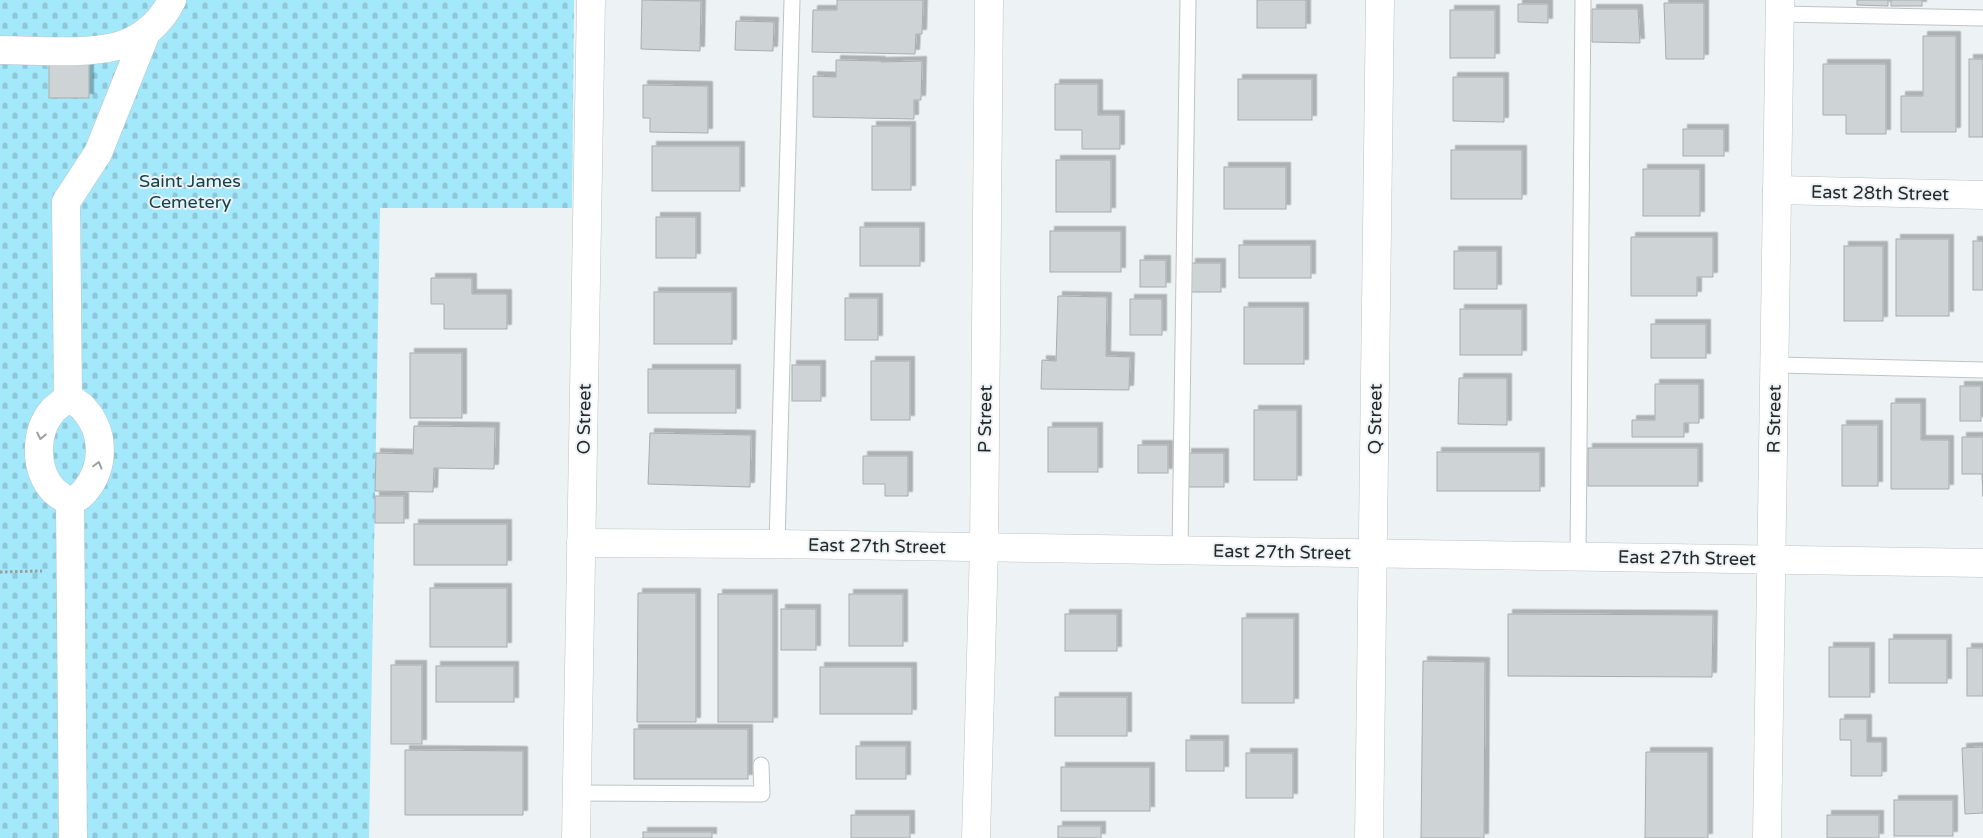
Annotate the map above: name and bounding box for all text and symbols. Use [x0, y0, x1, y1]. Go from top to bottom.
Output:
park label: Saint James Cemetery [139, 170, 241, 213]
street label: East 28th Street [1811, 181, 1949, 205]
street label: O Street [572, 383, 596, 455]
street label: Q Street [1363, 383, 1387, 455]
street label: R Street [1762, 384, 1786, 454]
street label: P Street [973, 385, 997, 453]
one-way arrow [36, 432, 47, 441]
one-way arrow [92, 462, 102, 470]
street label: East 27th Street [808, 534, 946, 558]
street label: East 27th Street [1213, 540, 1351, 564]
street label: East 27th Street [1618, 546, 1756, 570]

